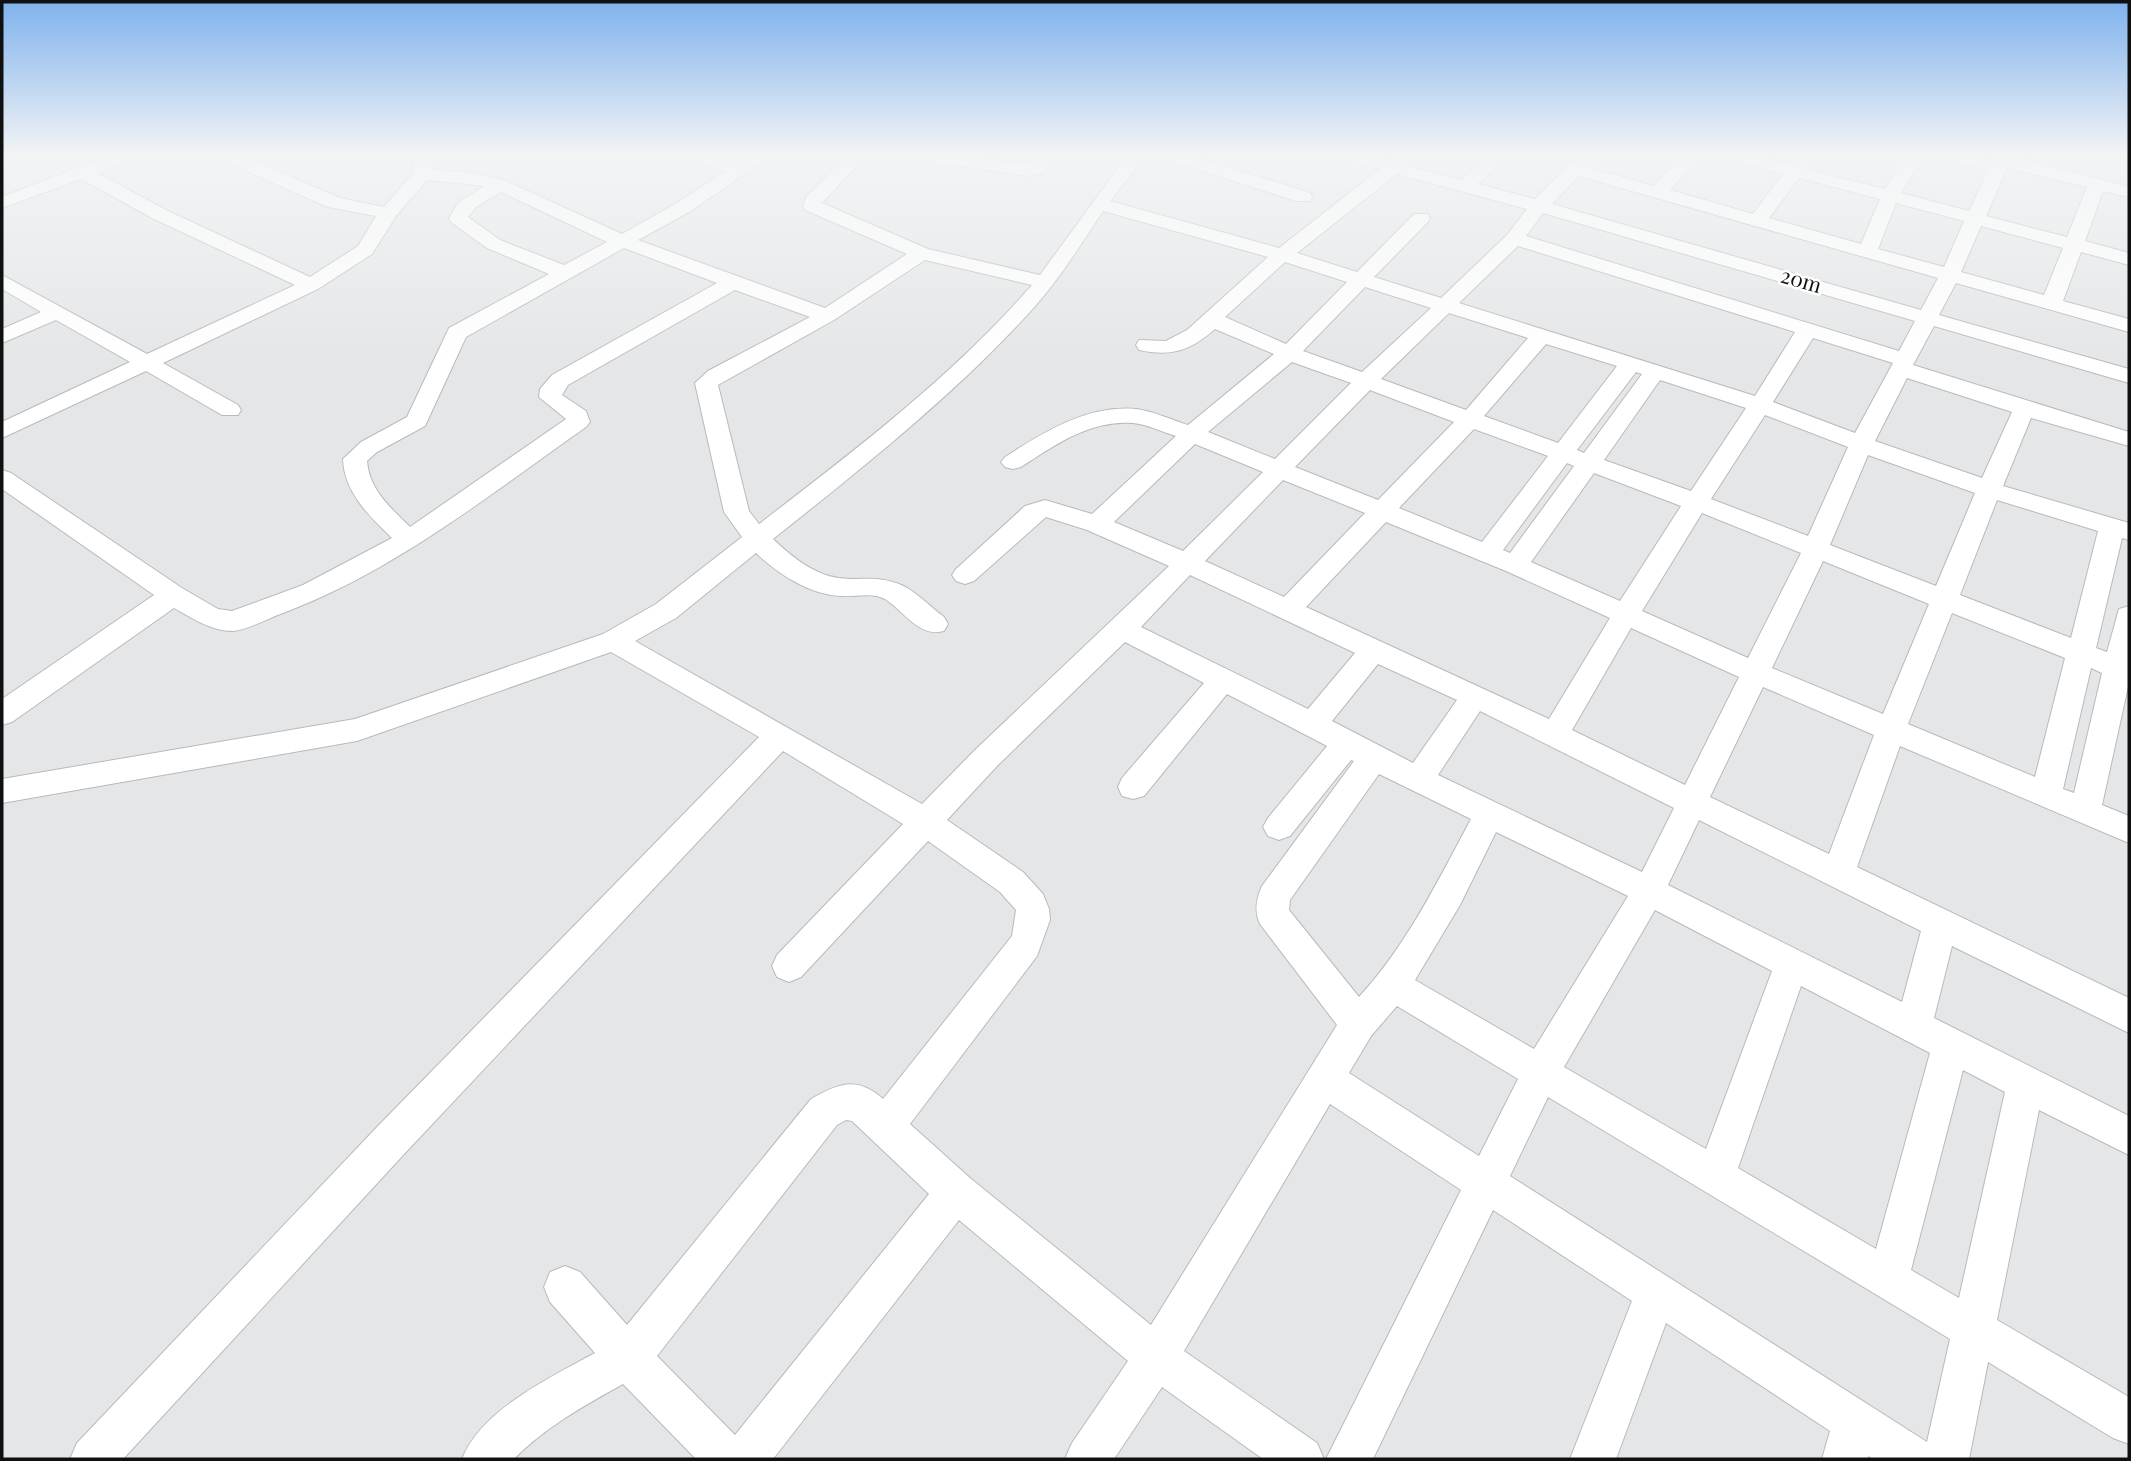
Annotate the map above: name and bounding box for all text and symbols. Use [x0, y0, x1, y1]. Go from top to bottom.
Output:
street label: 20m [1778, 260, 1826, 298]

